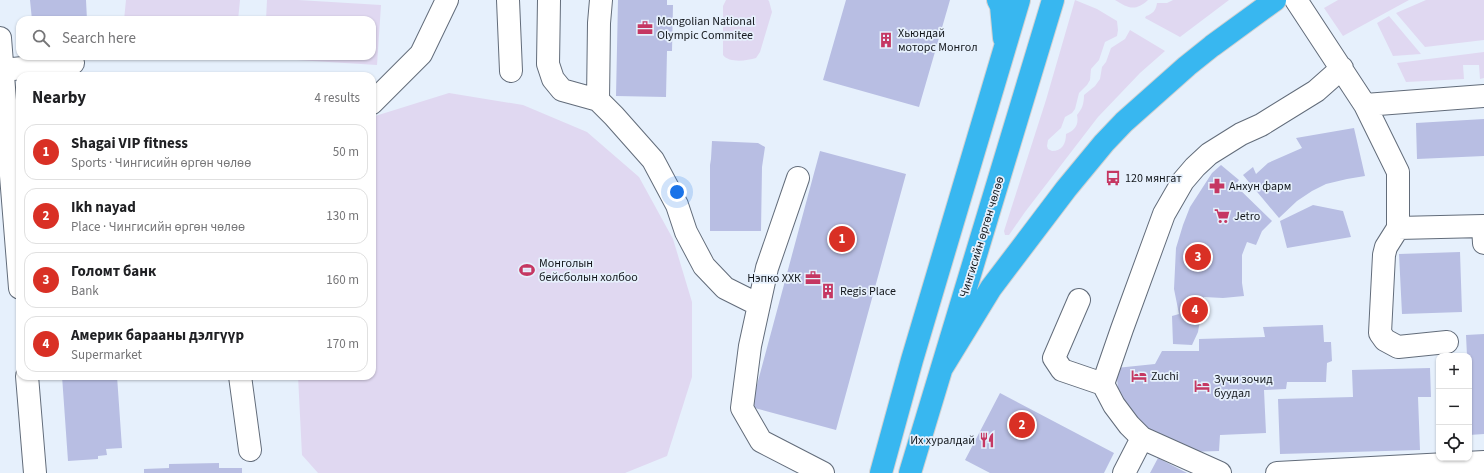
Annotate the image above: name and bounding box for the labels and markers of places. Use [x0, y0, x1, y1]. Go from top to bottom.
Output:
place label: Mongolian National Olympic Commitee [657, 13, 755, 44]
office icon: Mongolian National Olympic Commitee [636, 19, 654, 37]
place label: Хьюндай моторс Монгол [898, 25, 978, 56]
building icon: Хьюндай моторс Монгол [877, 31, 895, 49]
bus stop icon: 120 мянгат [1104, 169, 1122, 187]
place label: 120 мянгат [1125, 170, 1182, 187]
pharmacy icon: Анхун фарм [1208, 177, 1226, 195]
place label: Анхун фарм [1229, 178, 1291, 195]
supermarket icon: Jetro [1213, 207, 1231, 225]
place label: Jetro [1234, 208, 1260, 225]
pin: 1 [829, 224, 855, 254]
pin: 3 [1185, 242, 1211, 272]
place label: Монголын бейсболын холбоо [539, 255, 638, 286]
sports icon: Монголын бейсболын холбоо [518, 261, 536, 279]
office icon: Нэпко ХХК [804, 269, 822, 287]
place label: Нэпко ХХК [747, 270, 801, 287]
building icon: Regis Place [819, 282, 837, 300]
place label: Regis Place [840, 283, 896, 300]
pin: 4 [1182, 295, 1208, 325]
hotel icon: Zuchi [1130, 367, 1148, 385]
place label: Zuchi [1151, 368, 1179, 385]
place label: Зүчи зочид буудал [1214, 371, 1273, 402]
hotel icon: Зүчи зочид буудал [1193, 377, 1211, 395]
pin: 2 [1009, 410, 1035, 440]
restaurant icon: Их хуралдай [978, 431, 996, 449]
place label: Их хуралдай [910, 432, 975, 449]

